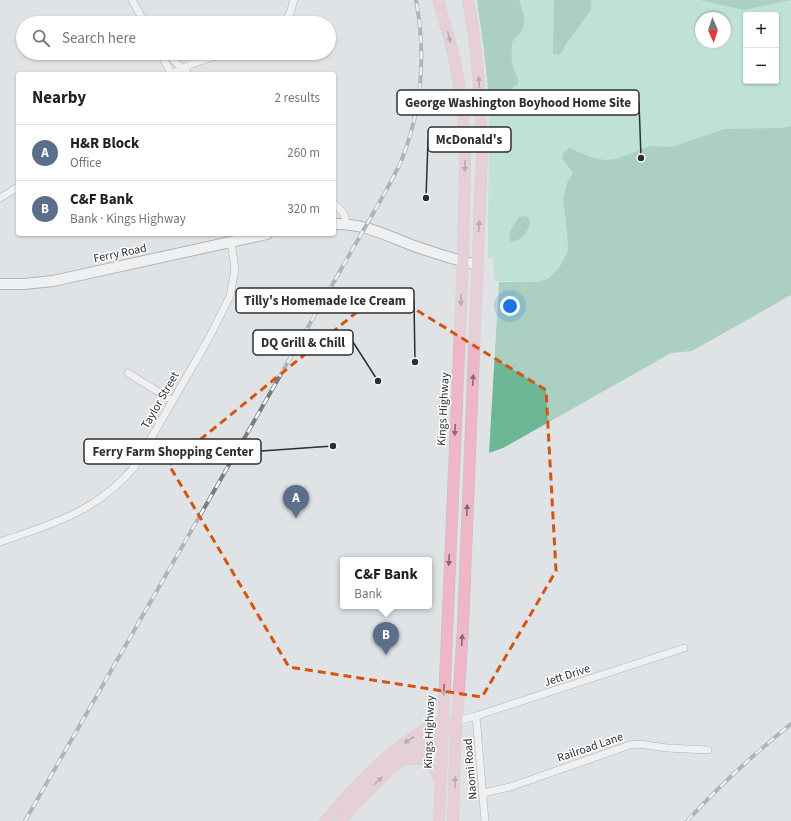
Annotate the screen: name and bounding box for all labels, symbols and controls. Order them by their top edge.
north arrow [695,12,731,48]
map controls [743,12,779,84]
button: + [743,12,779,48]
search box [16,16,336,60]
icon: search [30,27,52,49]
text: Search here [62,28,136,49]
one-way arrow [446,32,452,44]
button: − [743,48,779,84]
one-way arrow [476,76,483,88]
text: Nearby [32,86,86,110]
text: 2 results [275,89,320,107]
callout: George Washington Boyhood Home Site [397,90,639,115]
text: George Washington Boyhood Home Site [405,94,631,112]
callout: McDonald's [428,127,511,152]
text: McDonald's [436,131,502,149]
text: H&R Block [70,133,139,154]
text: A [41,144,49,162]
text: 260 m [287,144,320,162]
text: Office [70,154,101,172]
one-way arrow [462,160,468,173]
text: C&F Bank [70,189,133,210]
text: B [41,200,49,218]
text: 320 m [287,200,320,218]
text: Bank · Kings Highway [70,210,186,228]
one-way arrow [475,220,482,232]
street label: Ferry Road [92,240,148,267]
callout: Tilly's Homemade Ice Cream [236,288,414,313]
text: Tilly's Homemade Ice Cream [244,292,406,310]
one-way arrow [457,294,464,306]
your location [500,296,520,316]
callout: DQ Grill & Chill [253,330,353,355]
text: DQ Grill & Chill [261,334,345,352]
street label: Taylor Street [137,369,184,432]
street label: Kings Highway [433,372,454,446]
one-way arrow [469,374,476,386]
one-way arrow [452,424,458,437]
callout: Ferry Farm Shopping Center [84,439,261,464]
text: Ferry Farm Shopping Center [93,443,254,461]
pin: A [283,485,309,518]
one-way arrow [463,504,470,516]
one-way arrow [446,554,453,566]
popup [340,557,432,609]
text: C&F Bank [354,564,418,585]
text: Bank [354,585,382,603]
pin: B [373,622,399,655]
one-way arrow [458,634,465,646]
street label: Jett Drive [542,660,593,691]
one-way arrow [441,684,447,697]
street label: Kings Highway [420,695,439,769]
street label: Railroad Lane [555,728,625,767]
one-way arrow [403,736,415,743]
street label: Naomi Road [459,738,482,800]
one-way arrow [373,776,383,786]
one-way arrow [451,776,458,788]

